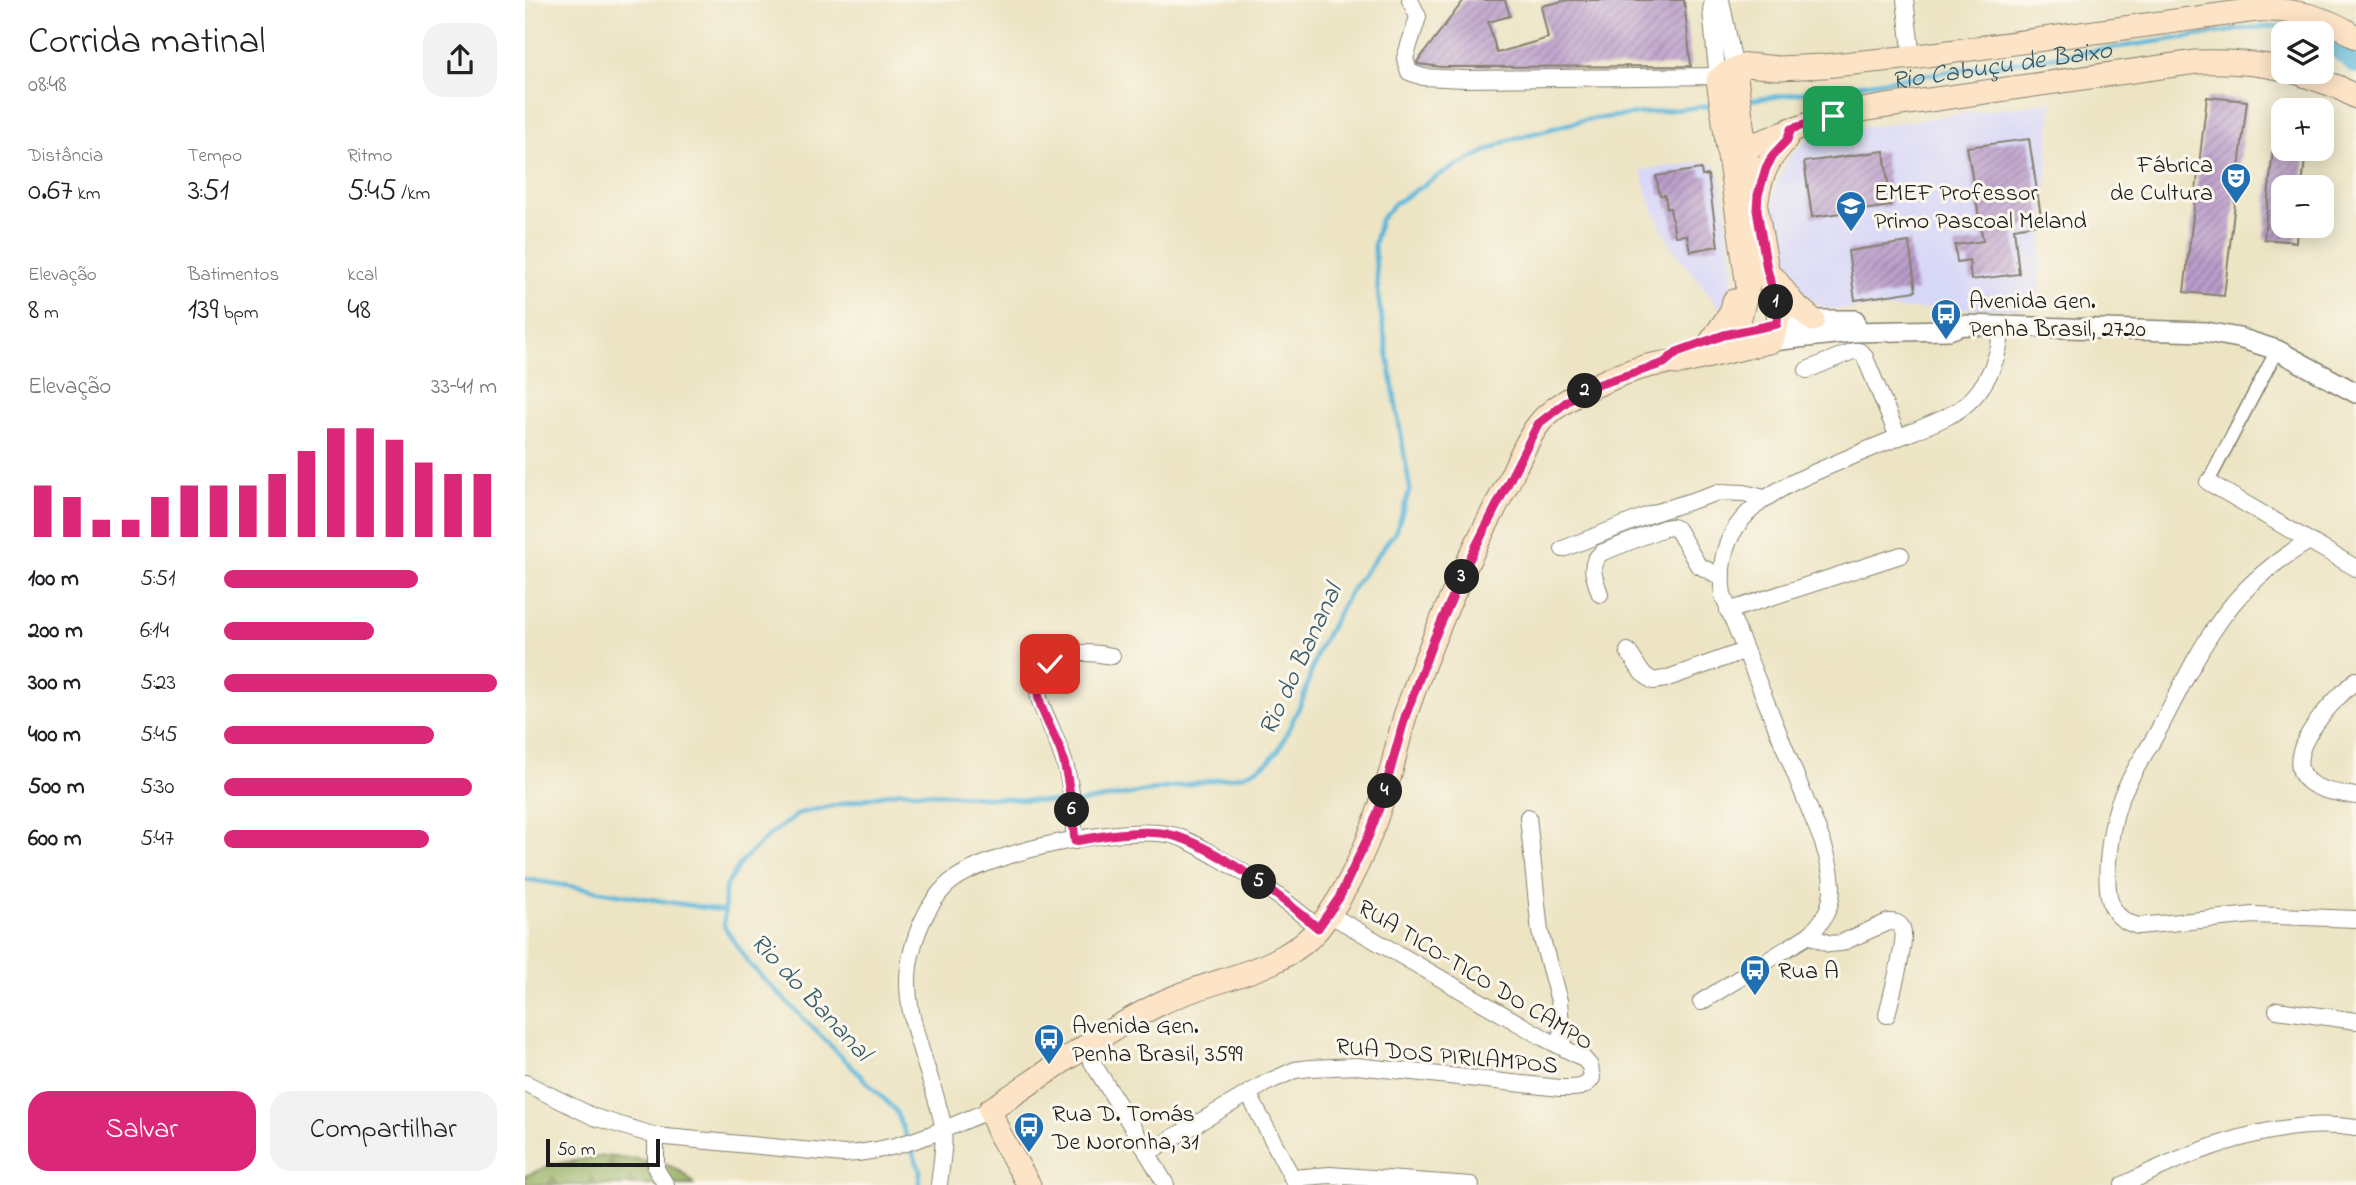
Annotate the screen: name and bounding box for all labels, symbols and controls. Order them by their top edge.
text: Corrida matinal [28,15,266,71]
map controls [2271,21,2334,238]
button: layers [2271,21,2334,84]
button: share [423,23,497,97]
water label: Rio Cabuçu de Baixo [1889,32,2116,102]
text: 08:48 [28,69,67,102]
pin [1803,86,1863,146]
icon: arrive [1814,97,1852,135]
button: + [2271,98,2334,161]
text: Distância [28,143,103,170]
text: Tempo [188,143,242,170]
text: Ritmo [347,143,392,170]
place label: Fábrica de Cultura [2110,149,2213,212]
theatre icon: Fábrica de Cultura [2219,161,2253,205]
text: 0.67 [28,170,73,214]
text: 3:51 [188,170,229,214]
text: 5:45 [347,170,397,214]
button: − [2271,175,2334,238]
place label: EMEF Professor Primo Pascoal Meland [1874,177,2087,240]
text: km [73,181,100,208]
text: /km [397,181,430,208]
school or university icon: EMEF Professor Primo Pascoal Meland [1834,189,1868,233]
text: Elevação [28,262,97,289]
text: Batimentos [188,262,279,289]
text: kcal [347,262,378,289]
pin: 1 [1759,284,1793,320]
place label: Avenida Gen. Penha Brasil, 2720 [1969,285,2146,348]
text: 1 [1772,288,1779,315]
text: 8 [28,289,39,333]
text: 139 [188,289,219,333]
text: 48 [347,289,371,333]
bus stop icon: Avenida Gen. Penha Brasil, 2720 [1929,297,1963,341]
text: m [39,300,59,327]
text: bpm [219,300,259,327]
text: Elevação [28,371,111,404]
text: 33–41 m [431,371,497,404]
pin: 2 [1567,374,1603,408]
text: 2 [1580,377,1589,404]
pin: 3 [1445,560,1479,594]
text: 100 m [28,563,79,596]
text: 5:51 [140,563,176,596]
text: 3 [1458,563,1465,590]
water label: Rio do Bananal [1250,576,1355,742]
text: 200 m [28,615,83,648]
text: 6:14 [140,615,169,648]
pin [1020,634,1080,694]
icon: check [1031,645,1069,683]
text: 300 m [28,667,81,700]
text: 5:23 [140,667,176,700]
text: 400 m [28,719,81,752]
text: 5:45 [140,719,178,752]
text: 500 m [28,771,85,804]
text: 5:30 [140,771,175,804]
pin: 4 [1367,774,1403,808]
text: 4 [1381,777,1388,804]
pin: 6 [1055,792,1089,828]
text: 6 [1067,796,1076,823]
text: 600 m [28,823,82,856]
text: 5:47 [140,823,174,856]
pin: 5 [1241,864,1277,900]
text: 5 [1253,868,1264,895]
street label: RUA TICO-TICO DO CAMPO [1350,892,1599,1061]
water label: Rio do Bananal [740,925,881,1073]
bus stop icon: Rua A [1738,953,1772,997]
place label: Rua A [1778,955,1839,990]
place label: Avenida Gen. Penha Brasil, 3599 [1072,1010,1244,1073]
bus stop icon: Avenida Gen. Penha Brasil, 3599 [1032,1022,1066,1066]
street label: RUA DOS PIRILAMPOS [1334,1030,1559,1085]
button: Salvar [28,1091,256,1171]
button: Compartilhar [270,1091,497,1171]
place label: Rua D. Tomás De Noronha, 31 [1051,1098,1199,1161]
bus stop icon: Rua D. Tomás De Noronha, 31 [1012,1110,1046,1154]
scale bar [546,1136,660,1168]
text: 50 m [557,1137,596,1164]

